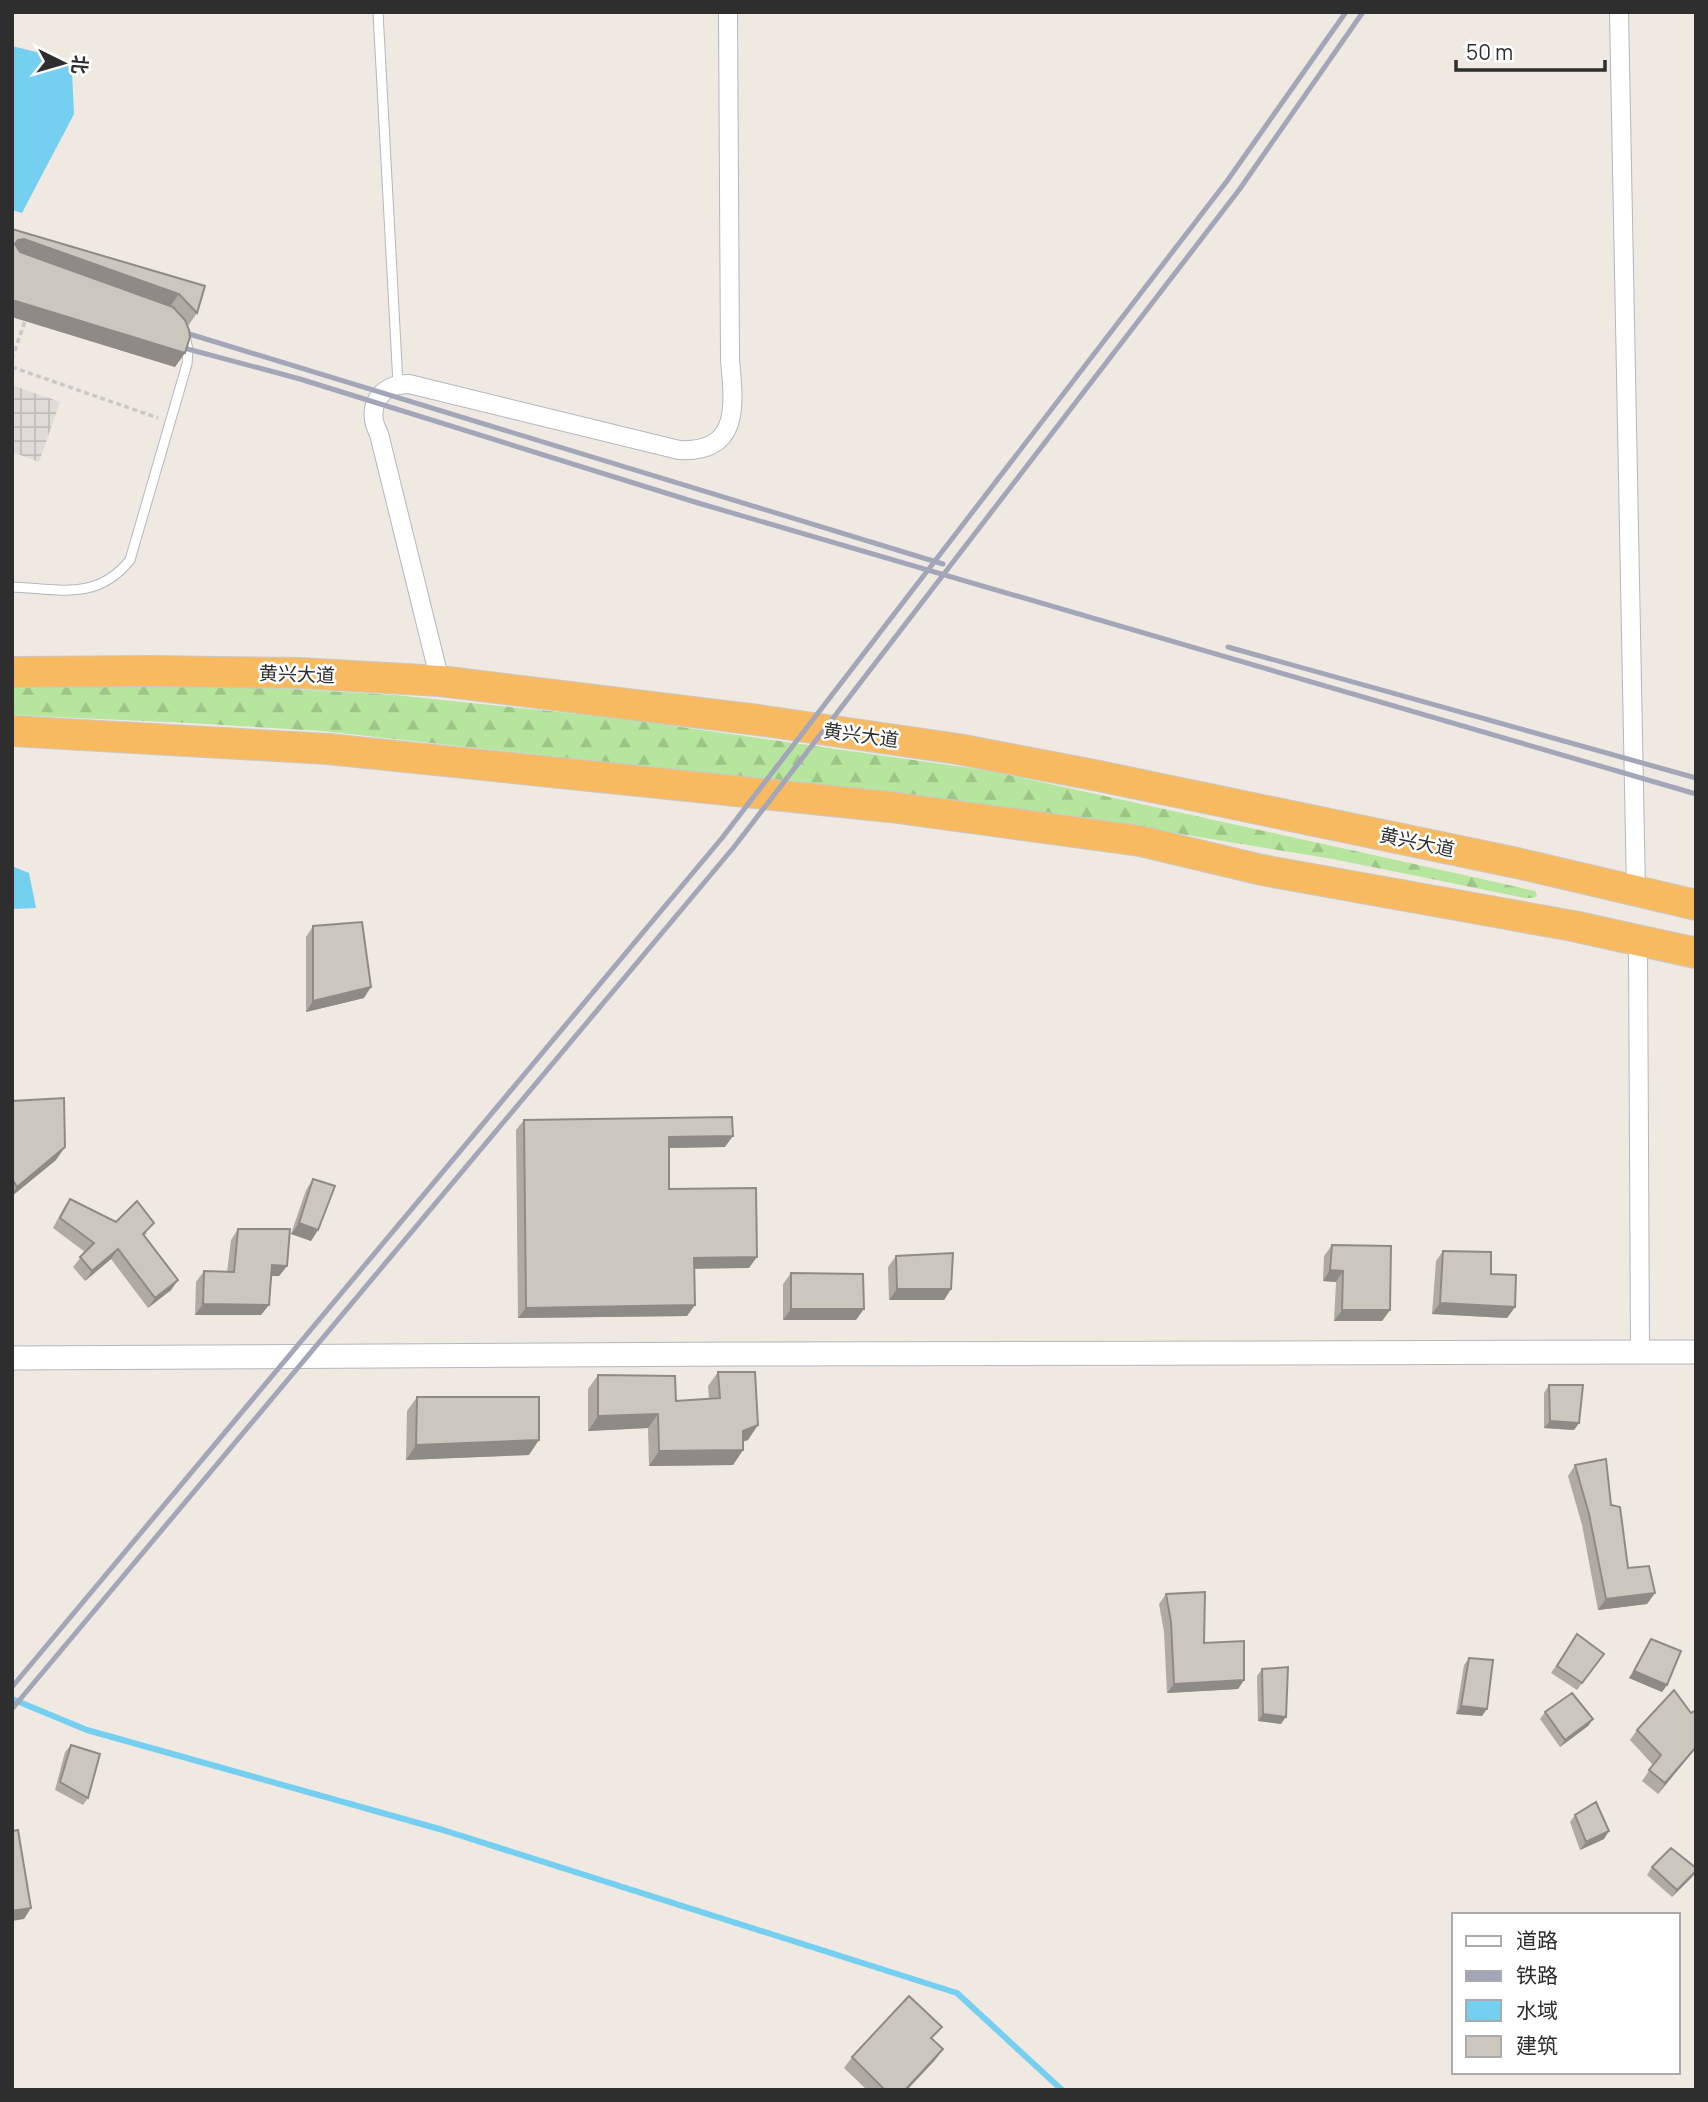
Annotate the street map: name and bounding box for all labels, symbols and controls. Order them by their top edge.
north arrow [28,28,98,98]
scale bar [1456,28,1605,72]
text: 50 m [1466,38,1513,66]
text: 北 [66,54,94,75]
street label: 黄兴大道 [259,660,335,688]
street label: 黄兴大道 [822,717,900,753]
street label: 黄兴大道 [1377,821,1457,863]
legend [1452,1913,1680,2074]
text: 道路 [1516,1926,1558,1954]
text: 铁路 [1516,1961,1558,1989]
text: 水域 [1516,1996,1558,2024]
text: 建筑 [1516,2031,1558,2059]

